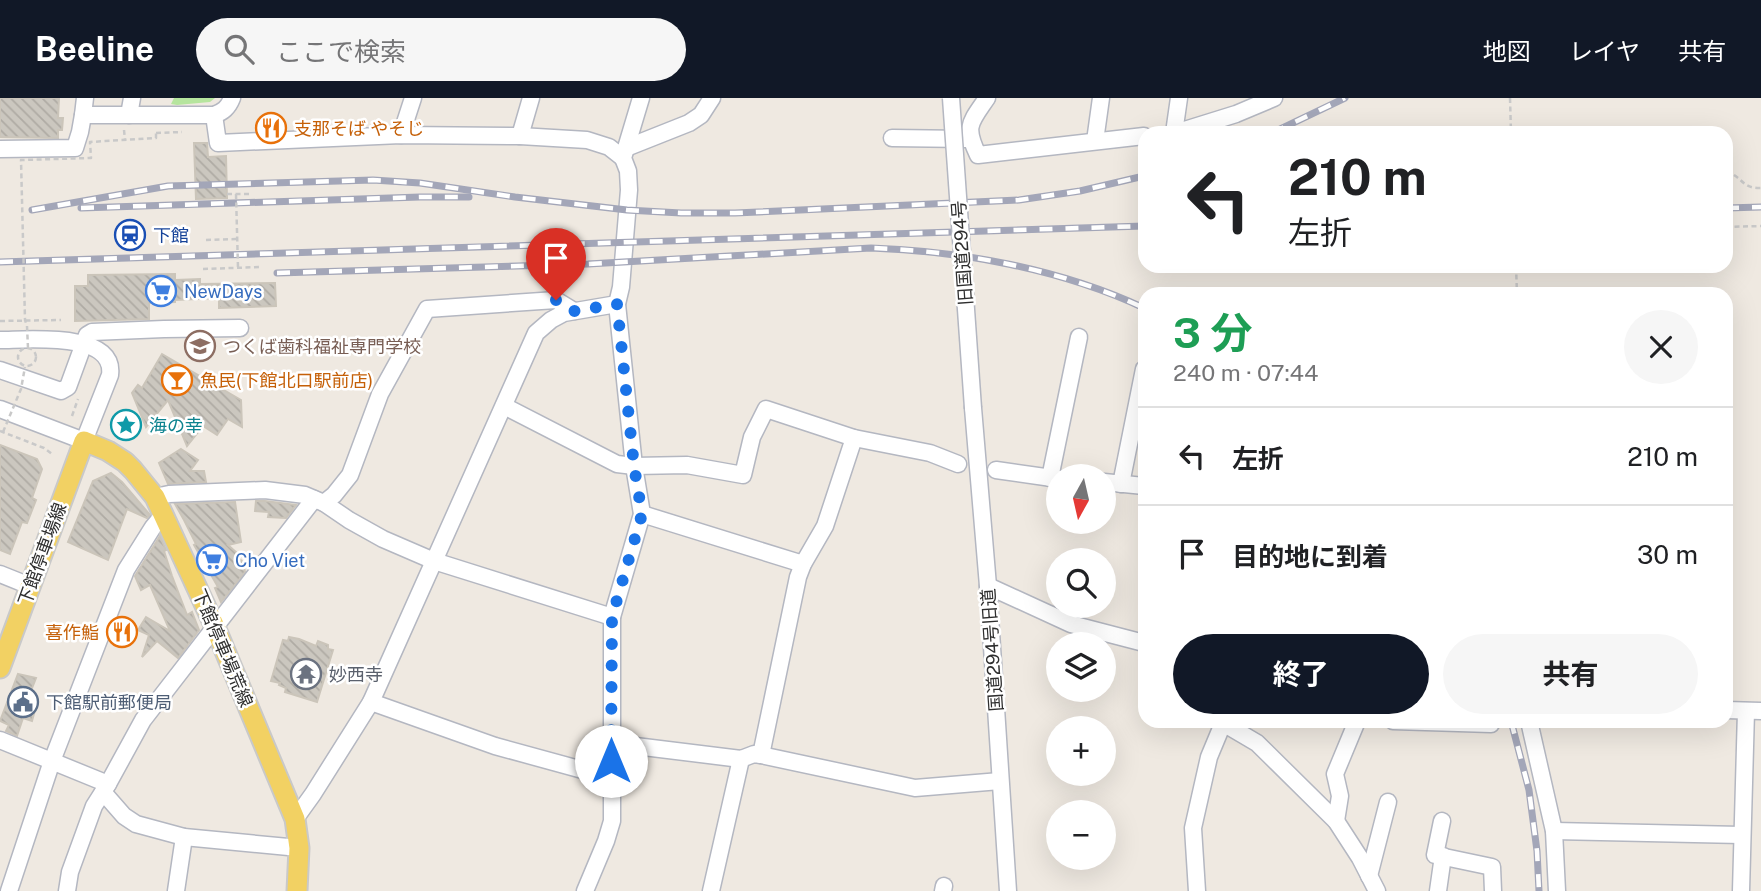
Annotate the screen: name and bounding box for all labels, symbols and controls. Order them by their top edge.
search box [196,18,686,81]
text: Beeline [35,30,154,68]
icon: search [220,30,258,68]
text: ここで検索 [276,36,406,67]
text: 地図 [1483,37,1531,65]
text: レイヤ [1569,37,1640,65]
text: 共有 [1678,37,1726,65]
restaurant icon: 支那そば やそじ [254,111,288,145]
place label: 支那そば やそじ [294,118,424,139]
text: 210 m [1288,148,1427,206]
icon: left [1173,154,1264,245]
street label: 旧国道294号 [948,200,976,306]
text: 左折 [1288,214,1352,251]
station icon: 下館 [113,218,147,252]
place label: 下館 [153,225,189,246]
pin [526,228,586,300]
icon: arrive [537,239,575,277]
supermarket icon: NewDays [144,274,178,308]
place label: NewDays [184,281,262,302]
text: 3 分 [1173,308,1252,357]
button: close [1624,310,1698,384]
school or university icon: つくば歯科福祉専門学校 [183,329,217,363]
place label: つくば歯科福祉専門学校 [223,336,421,357]
text: 240 m · 07:44 [1173,359,1318,386]
bar icon: 魚民(下館北口駅前店) [160,363,194,397]
place label: 魚民(下館北口駅前店) [200,370,373,391]
place icon: 海の幸 [109,408,143,442]
place label: 海の幸 [149,415,203,436]
icon: left [1173,437,1211,475]
text: 210 m [1627,441,1698,472]
text: 左折 [1232,443,1284,474]
north arrow [1046,464,1116,534]
map controls [1046,464,1116,870]
street label: 下館停車場線 [14,500,70,608]
icon: arrive [1173,535,1211,573]
text: 30 m [1637,539,1698,570]
text: 目的地に到着 [1232,541,1388,572]
supermarket icon: Cho Viet [195,543,229,577]
button: search [1046,548,1116,618]
place label: Cho Viet [235,550,305,571]
street label: 下館停車場荒線 [189,586,257,710]
street label: 国道294号旧道 [977,588,1007,712]
restaurant icon: 喜作鮨 [105,615,139,649]
place label: 喜作鮨 [45,622,99,643]
button: layers [1046,632,1116,702]
button: 終了 [1173,634,1429,714]
button: 共有 [1443,634,1698,714]
temple icon: 妙西寺 [289,657,323,691]
place label: 妙西寺 [329,664,383,685]
public building icon: 下館駅前郵便局 [6,685,40,719]
place label: 下館駅前郵便局 [46,692,172,713]
button: + [1046,716,1116,786]
position arrow [574,724,648,798]
button: − [1046,800,1116,870]

